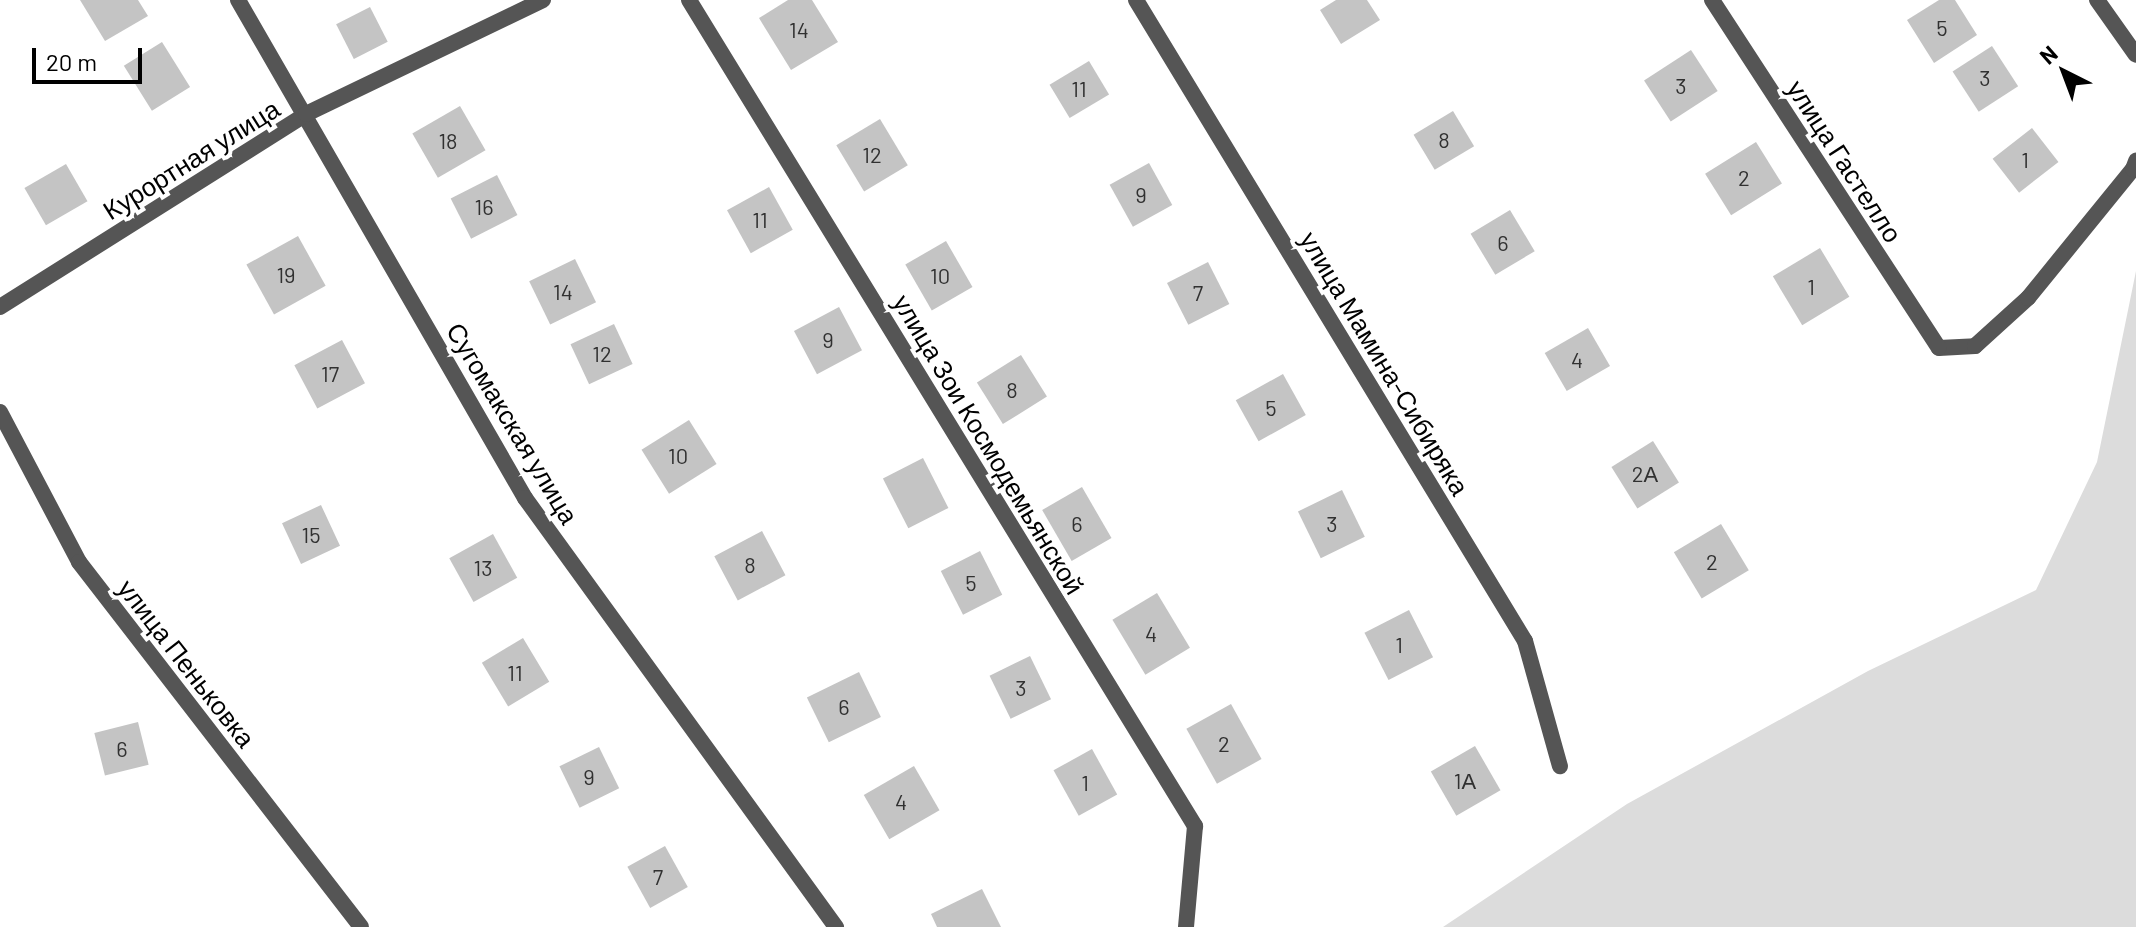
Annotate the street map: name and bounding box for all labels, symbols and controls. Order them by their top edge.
house number: 5 [1936,15,1948,41]
house number: 14 [789,17,809,43]
scale bar [36,32,146,82]
north arrow [2024,32,2104,112]
text: N [2034,40,2062,69]
text: 20 m [46,47,97,76]
house number: 3 [1979,65,1991,91]
house number: 3 [1675,73,1687,99]
street label: улица Гастелло [1781,74,1909,248]
house number: 11 [1071,76,1087,102]
street label: Курортная улица [97,92,285,226]
house number: 8 [1438,127,1450,153]
house number: 18 [438,128,458,154]
house number: 12 [862,142,882,168]
house number: 1 [2021,147,2029,173]
house number: 2 [1738,165,1750,191]
house number: 9 [1135,182,1147,208]
house number: 16 [474,194,494,220]
house number: 11 [752,207,768,233]
street label: улица Мамина-Сибиряка [1294,226,1476,500]
house number: 6 [1497,230,1509,256]
house number: 19 [276,262,296,288]
house number: 10 [930,263,950,289]
house number: 1 [1807,274,1815,300]
house number: 14 [553,279,573,305]
house number: 7 [1193,280,1203,306]
street label: улица Зои Космодемьянской [887,289,1091,599]
street label: Сугомакская улица [441,317,585,529]
house number: 9 [822,327,834,353]
house number: 12 [592,341,612,367]
house number: 4 [1571,347,1583,373]
house number: 17 [321,361,339,387]
house number: 8 [1006,377,1018,403]
house number: 5 [1265,395,1277,421]
house number: 10 [668,443,688,469]
house number: 2А [1632,461,1658,487]
house number: 6 [1071,511,1083,537]
house number: 3 [1326,511,1338,537]
house number: 15 [301,522,321,548]
house number: 2 [1706,549,1718,575]
house number: 8 [744,552,756,578]
house number: 13 [473,555,493,581]
house number: 5 [965,570,977,596]
street label: улица Пеньковка [112,573,262,753]
house number: 4 [1145,621,1157,647]
house number: 1 [1395,632,1403,658]
house number: 11 [507,660,523,686]
house number: 3 [1015,675,1027,701]
house number: 6 [838,694,850,720]
house number: 2 [1218,731,1230,757]
house number: 6 [116,736,128,762]
house number: 9 [583,764,595,790]
house number: 1А [1454,768,1476,794]
house number: 1 [1081,770,1089,796]
house number: 4 [895,789,907,815]
house number: 7 [653,864,663,890]

